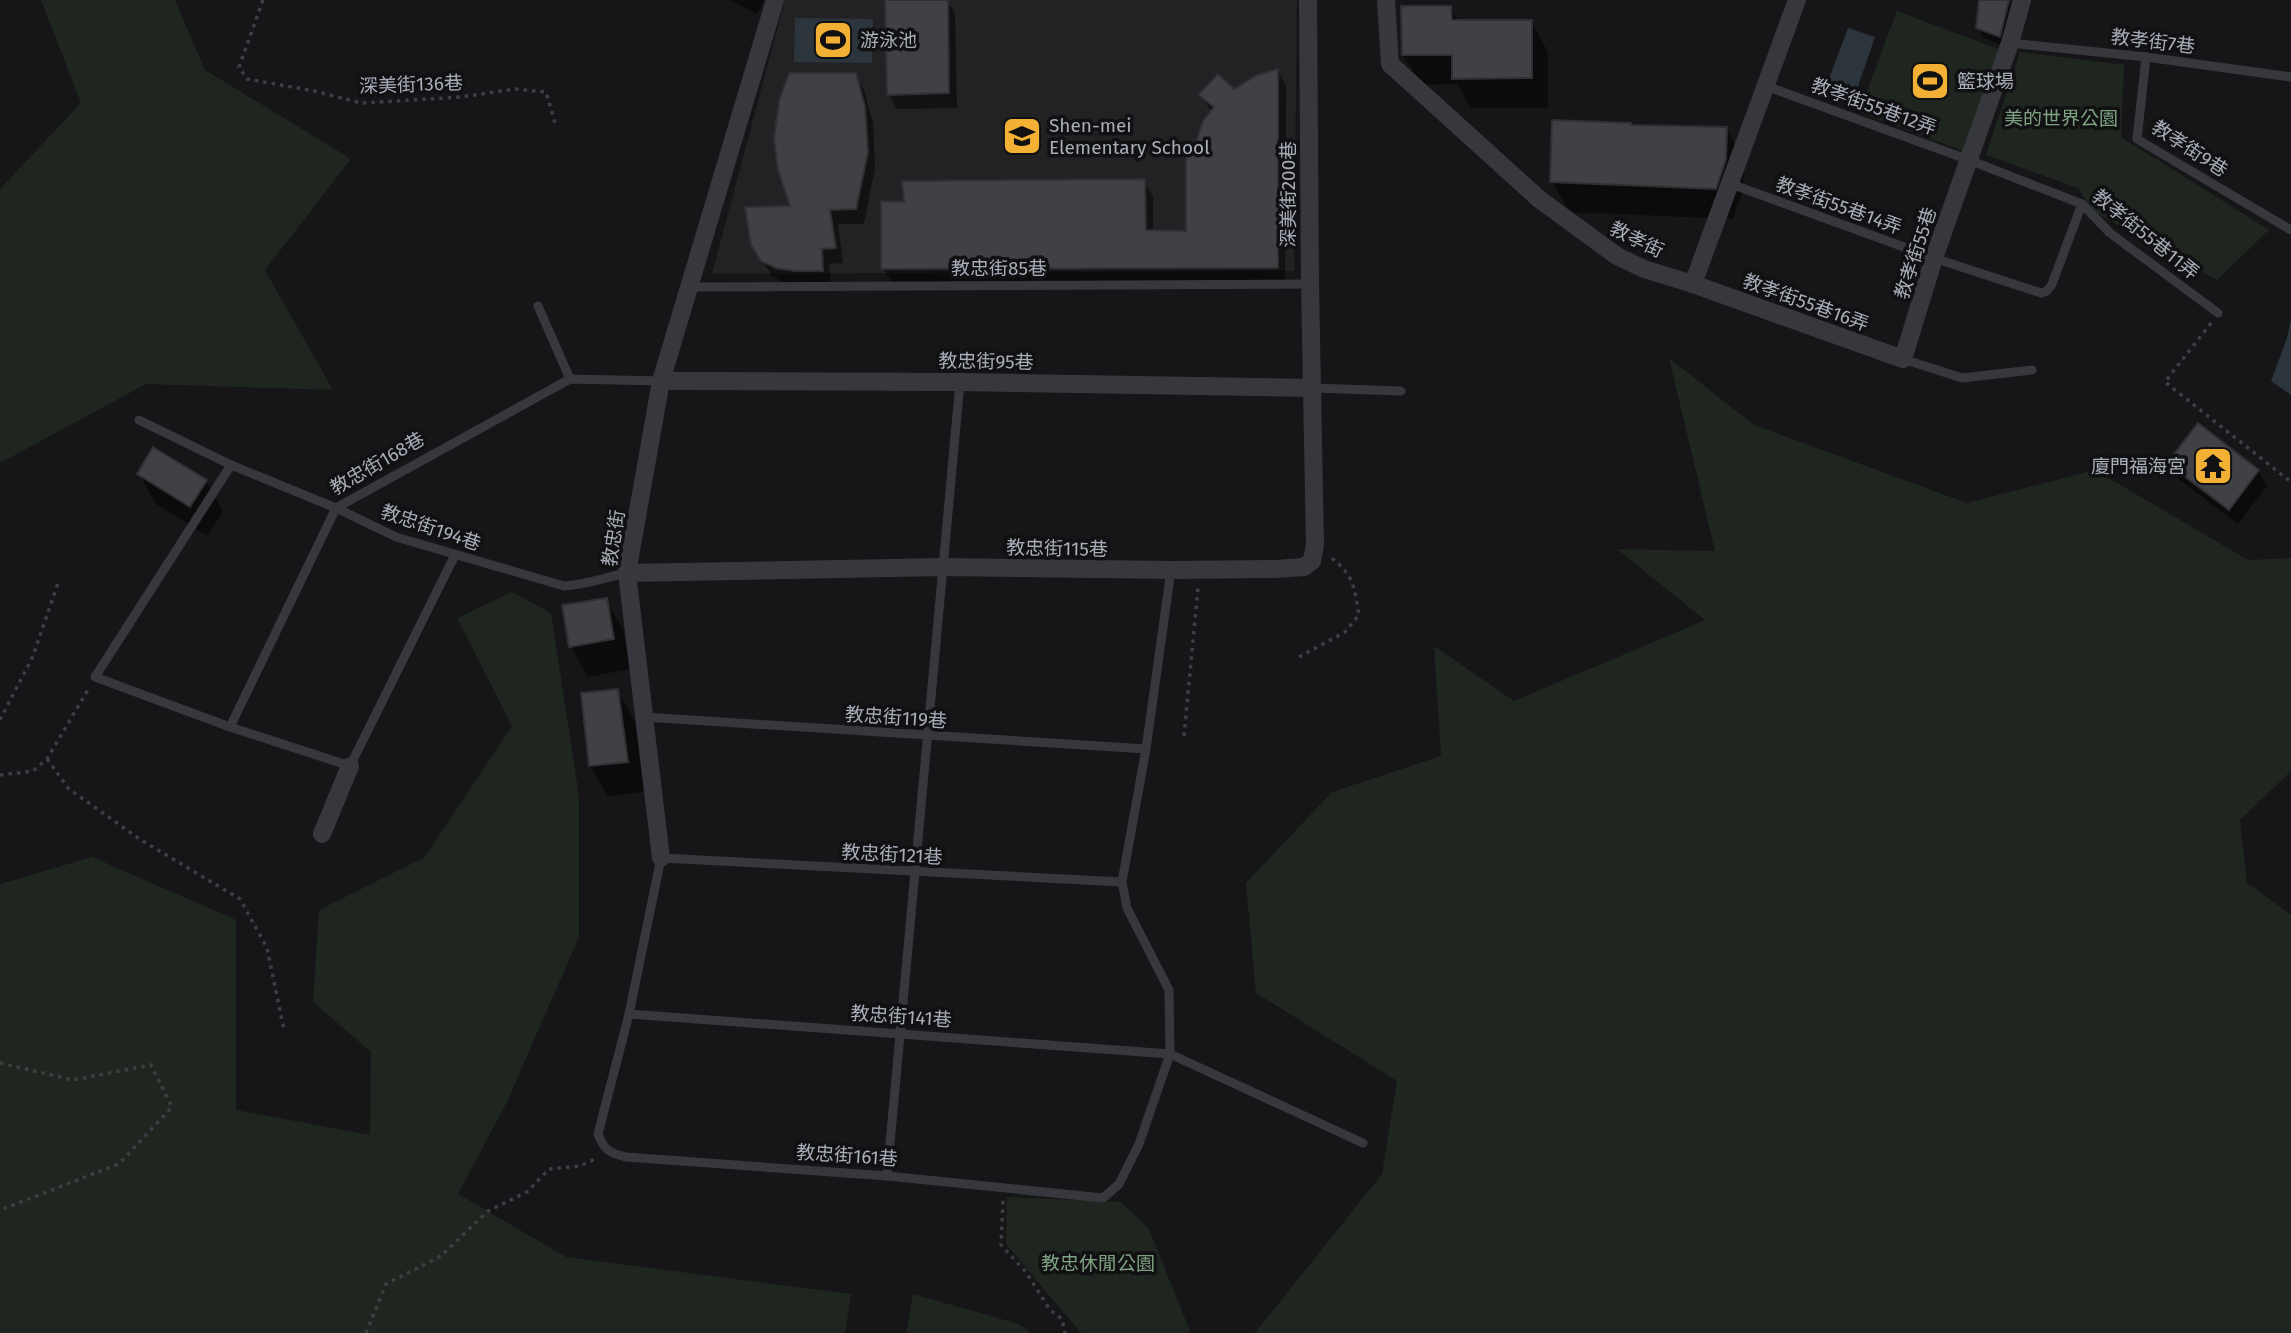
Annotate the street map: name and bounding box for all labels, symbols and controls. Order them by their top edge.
sports icon: 游泳池 [812,19,854,61]
street label: 教孝街7巷 [2110,25,2196,58]
place label: 游泳池 [860,29,917,52]
sports icon: 籃球場 [1909,60,1951,102]
place label: 籃球場 [1957,70,2014,93]
street label: 深美街136巷 [359,71,463,98]
street label: 教孝街55巷12弄 [1808,73,1940,140]
park label: 美的世界公園 [2004,107,2118,130]
place label: Shen-mei Elementary School [1049,114,1210,159]
school or university icon: Shen-mei Elementary School [1001,115,1043,157]
street label: 教孝街9巷 [2147,115,2232,181]
street label: 深美街200巷 [1277,141,1300,247]
street label: 教孝街55巷14弄 [1773,172,1905,239]
street label: 教孝街55巷11弄 [2088,185,2203,284]
street label: 教孝街55巷 [1890,204,1941,302]
street label: 教孝街 [1606,217,1667,262]
street label: 教忠街85巷 [951,257,1047,280]
street label: 教孝街55巷16弄 [1740,269,1872,336]
street label: 教忠街95巷 [938,349,1034,374]
street label: 教忠街168巷 [326,427,428,500]
temple icon: 廈門福海宮 [2192,445,2234,487]
place label: 廈門福海宮 [2091,455,2186,478]
street label: 教忠街194巷 [378,500,484,555]
street label: 教忠街 [598,508,629,568]
street label: 教忠街115巷 [1006,536,1108,561]
street label: 教忠街119巷 [844,702,948,733]
street label: 教忠街121巷 [841,840,943,869]
street label: 教忠街141巷 [850,1001,952,1032]
street label: 教忠街161巷 [795,1140,898,1171]
park label: 教忠休閒公園 [1041,1252,1155,1275]

